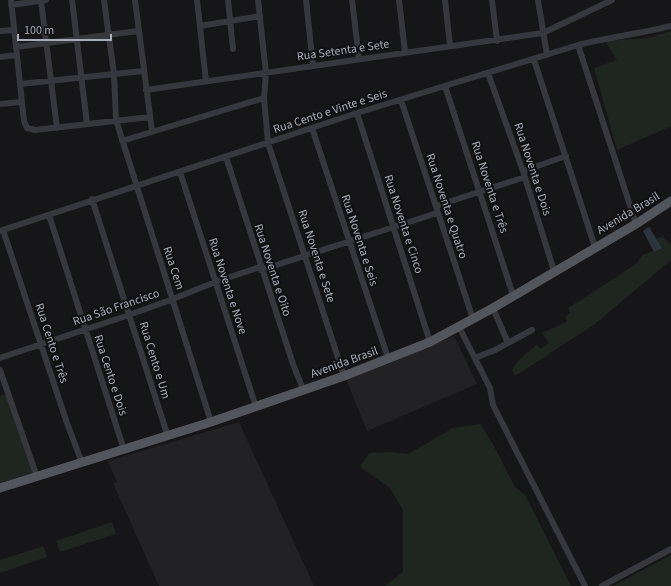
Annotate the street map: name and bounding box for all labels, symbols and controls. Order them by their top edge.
scale bar [18,16,111,42]
text: 100 m [24,22,54,39]
street label: Rua Setenta e Sete [296,36,390,65]
street label: Rua Cento e Vinte e Seis [271,85,389,138]
street label: Rua Noventa e Dois [510,121,556,218]
street label: Rua Noventa e Três [467,139,512,235]
street label: Rua Noventa e Quatro [421,151,472,261]
street label: Rua Noventa e Cinco [380,173,427,276]
street label: Avenida Brasil [594,188,663,239]
street label: Rua Noventa e Seis [337,192,382,288]
street label: Rua Noventa e Sete [293,207,340,305]
street label: Rua Noventa e Oito [250,222,295,318]
street label: Rua Noventa e Nove [204,236,251,337]
street label: Rua Cem [159,244,189,292]
street label: Rua São Francisco [71,285,162,330]
street label: Rua Cento e Três [31,301,72,385]
street label: Rua Cento e Um [135,319,174,401]
street label: Rua Cento e Dois [89,332,132,418]
street label: Avenida Brasil [308,342,380,383]

